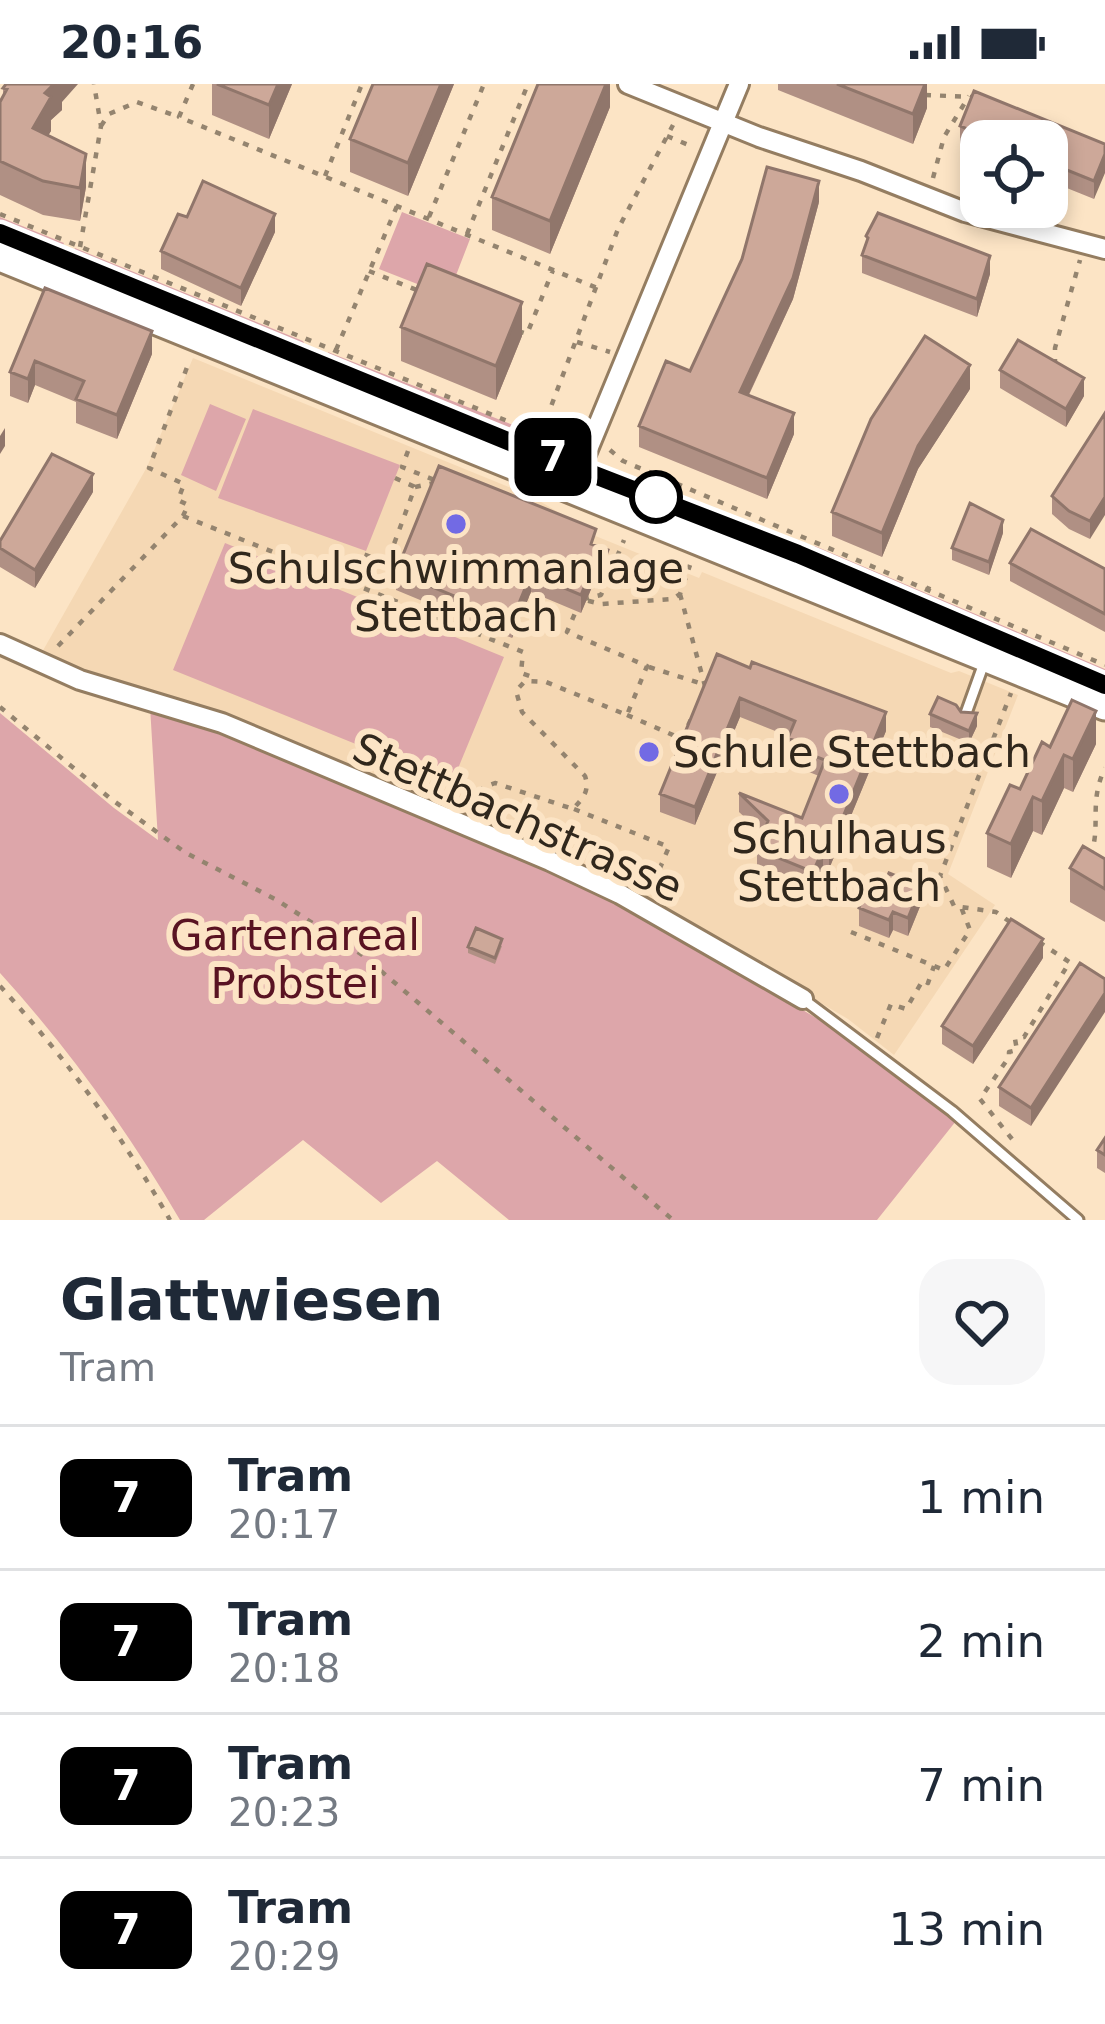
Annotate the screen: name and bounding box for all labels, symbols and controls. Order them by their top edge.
text: 20:16 [60,16,203,69]
map controls [960,120,1068,228]
button: locate [960,120,1068,228]
line badge: 7 [514,418,592,496]
text: 7 [538,432,568,481]
unlabelled marker [631,472,681,522]
marker: Schulschwimmanlage Stettbach [443,511,469,537]
place label: Schulschwimmanlage Stettbach [228,544,684,641]
street label: Stettbachstrasse [346,723,690,912]
place label: Schule Stettbach [673,728,1031,777]
marker: Schule Stettbach [636,739,662,765]
marker: Schulhaus Stettbach [826,781,852,807]
place label: Schulhaus Stettbach [731,814,947,911]
park label: Gartenareal Probstei [170,911,420,1008]
button: heart [919,1259,1045,1385]
text: Glattwiesen [60,1267,443,1333]
text: Tram [60,1345,156,1390]
text: Tram [228,1449,353,1502]
text: 1 min [917,1471,1045,1524]
text: 7 [111,1473,141,1522]
text: 20:17 [228,1502,340,1547]
text: Tram [228,1593,353,1646]
text: 2 min [917,1615,1045,1668]
text: 7 [111,1617,141,1666]
text: 20:18 [228,1646,340,1691]
text: Tram [228,1737,353,1790]
text: 7 min [917,1759,1045,1812]
text: 7 [111,1761,141,1810]
text: 20:23 [228,1790,340,1835]
text: Tram [228,1881,353,1934]
text: 13 min [889,1903,1045,1956]
text: 7 [111,1905,141,1954]
text: 20:29 [228,1934,340,1979]

